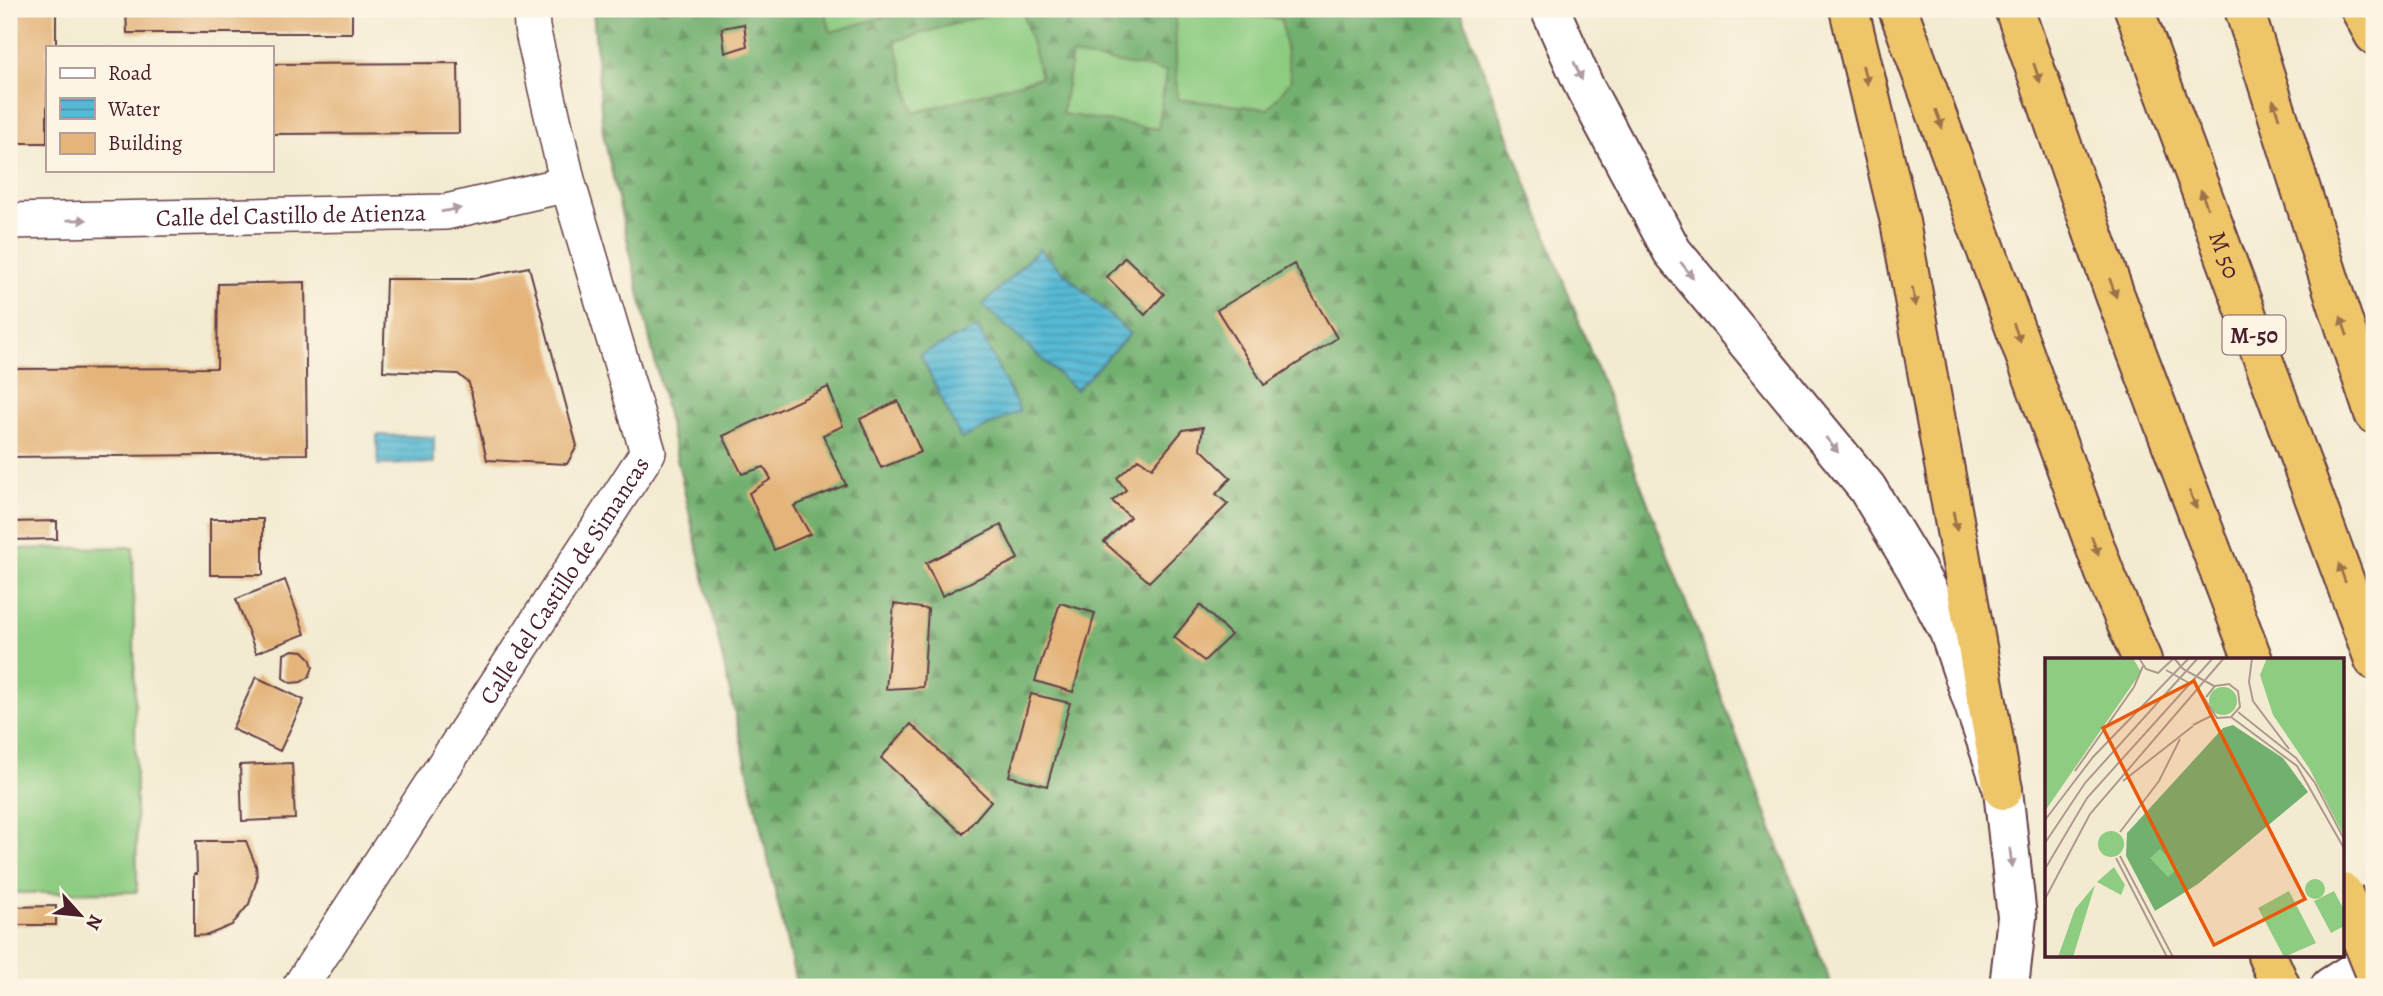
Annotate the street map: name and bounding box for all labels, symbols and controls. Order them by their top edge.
legend [46,46,273,172]
text: Road [108,59,152,87]
one-way arrow [1572,61,1584,81]
one-way arrow [2032,63,2043,84]
one-way arrow [1860,64,1871,86]
text: Water [107,95,160,123]
one-way arrow [2270,98,2280,119]
one-way arrow [1933,108,1944,129]
text: Building [108,129,183,157]
one-way arrow [2198,188,2209,209]
street label: Calle del Castillo de Atienza [156,196,427,234]
one-way arrow [440,204,462,215]
one-way arrow [66,214,88,225]
street label: M 50 [2201,227,2248,283]
one-way arrow [1680,260,1695,278]
one-way arrow [2107,277,2118,298]
one-way arrow [1909,286,1920,308]
one-way arrow [2339,315,2349,336]
road number: M-50 [2222,316,2286,354]
one-way arrow [2012,322,2023,343]
one-way arrow [1824,437,1839,454]
street label: Calle del Castillo de Simancas [472,450,657,711]
one-way arrow [2188,490,2199,511]
one-way arrow [1950,510,1961,532]
one-way arrow [2090,536,2101,557]
one-way arrow [2336,563,2347,584]
inset map [2045,658,2344,958]
one-way arrow [2006,847,2017,869]
north arrow [46,880,116,950]
text: N [79,910,109,934]

